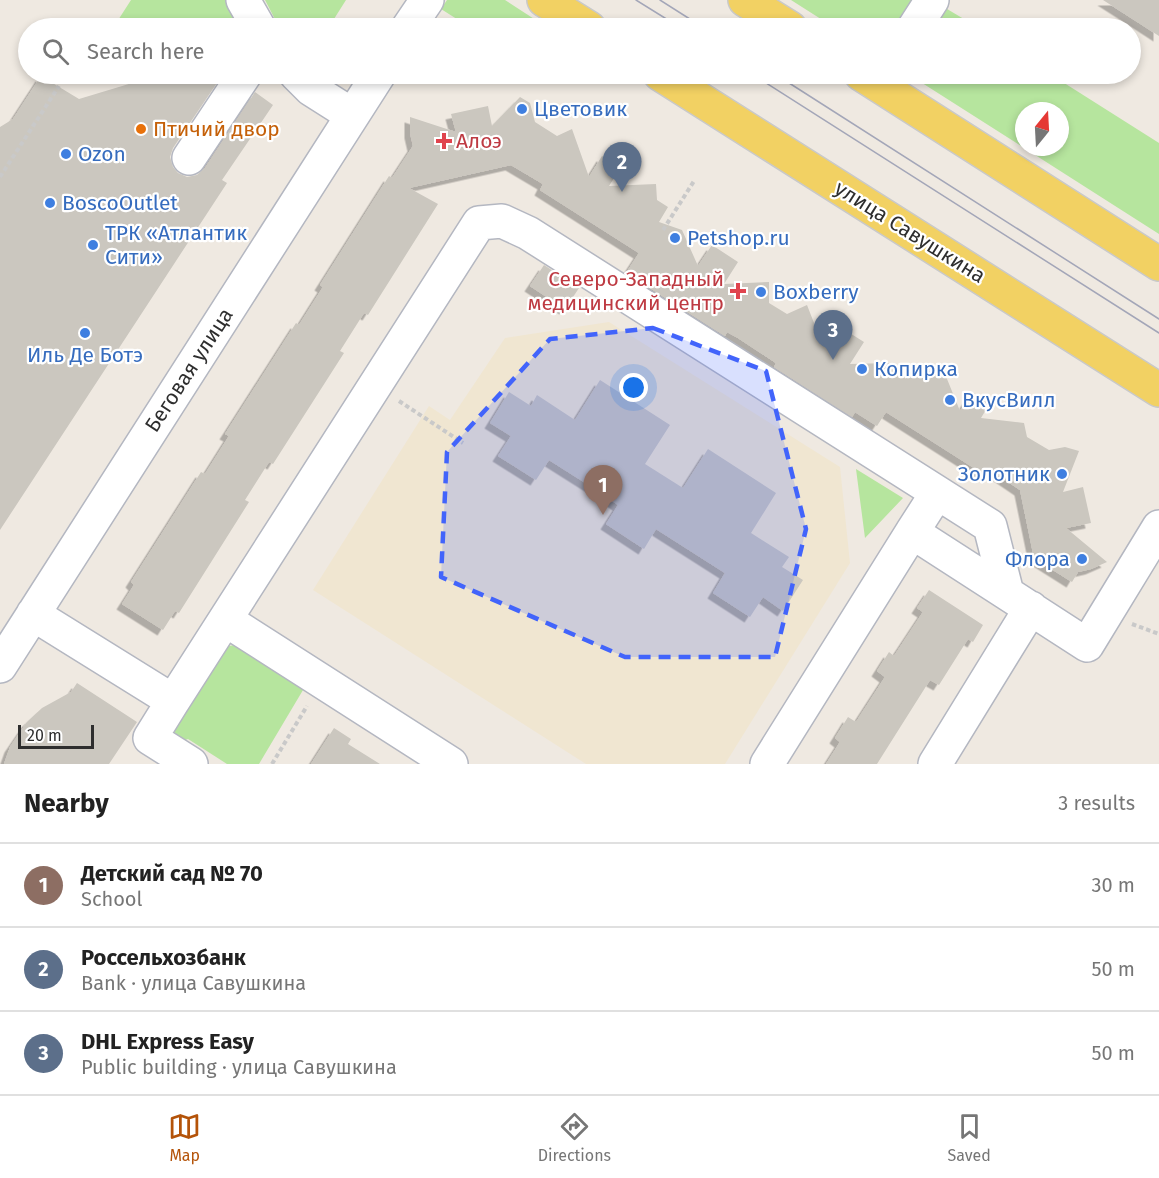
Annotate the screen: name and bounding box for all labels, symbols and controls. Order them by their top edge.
search box [18,18,1141,84]
icon: search [39,35,72,68]
text: Search here [87,38,205,65]
place label: Цветовик [534,96,627,122]
marker: Цветовик [515,102,529,116]
north arrow [1015,102,1069,156]
place label: Птичий двор [153,116,280,142]
marker: Птичий двор [134,122,148,136]
place label: Алоэ [456,128,502,154]
marker: Алоэ [437,134,451,148]
place label: Ozon [78,141,126,167]
pin: 2 [602,142,642,192]
marker: Ozon [59,147,73,161]
street label: улица Савушкина [830,175,990,289]
place label: BoscoOutlet [62,190,178,216]
marker: BoscoOutlet [43,196,57,210]
place label: ТРК «Атлантик Сити» [105,220,247,270]
place label: Petshop.ru [687,225,790,251]
marker: Petshop.ru [668,231,682,245]
marker: ТРК «Атлантик Сити» [86,238,100,252]
place label: Северо-Западный медицинский центр [527,266,724,316]
place label: Boxberry [773,279,859,305]
marker: Северо-Западный медицинский центр [729,282,747,300]
marker: Boxberry [754,285,768,299]
street label: Беговая улица [139,303,239,437]
pin: 3 [814,310,852,360]
marker: Иль Де Ботэ [78,326,92,340]
place label: Иль Де Ботэ [27,342,143,368]
place label: Копирка [874,356,958,382]
marker: Копирка [855,362,869,376]
your location [619,373,648,402]
place label: ВкусВилл [962,387,1056,413]
marker: ВкусВилл [943,393,957,407]
place label: Золотник [958,461,1050,487]
pin: 1 [584,466,622,515]
marker: Золотник [1055,467,1069,481]
place label: Флора [1005,546,1070,572]
marker: Флора [1075,552,1089,566]
scale bar [18,722,94,750]
text: 20 m [27,726,62,745]
text: Nearby [24,788,109,819]
text: 3 results [1058,791,1135,815]
text: Детский сад № 70 [81,860,263,887]
text: 1 [39,873,48,897]
text: 30 m [1091,873,1135,897]
text: School [81,887,142,911]
text: Россельхозбанк [81,944,246,971]
text: 2 [38,957,49,981]
text: 50 m [1091,957,1135,981]
text: Bank · улица Савушкина [81,971,306,995]
text: DHL Express Easy [81,1028,254,1055]
text: 3 [38,1041,49,1065]
text: 50 m [1091,1041,1135,1065]
text: Public building · улица Савушкина [81,1055,397,1079]
tab: Map [168,1110,201,1165]
tab: Directions [538,1110,611,1165]
tab: Saved [947,1110,991,1165]

